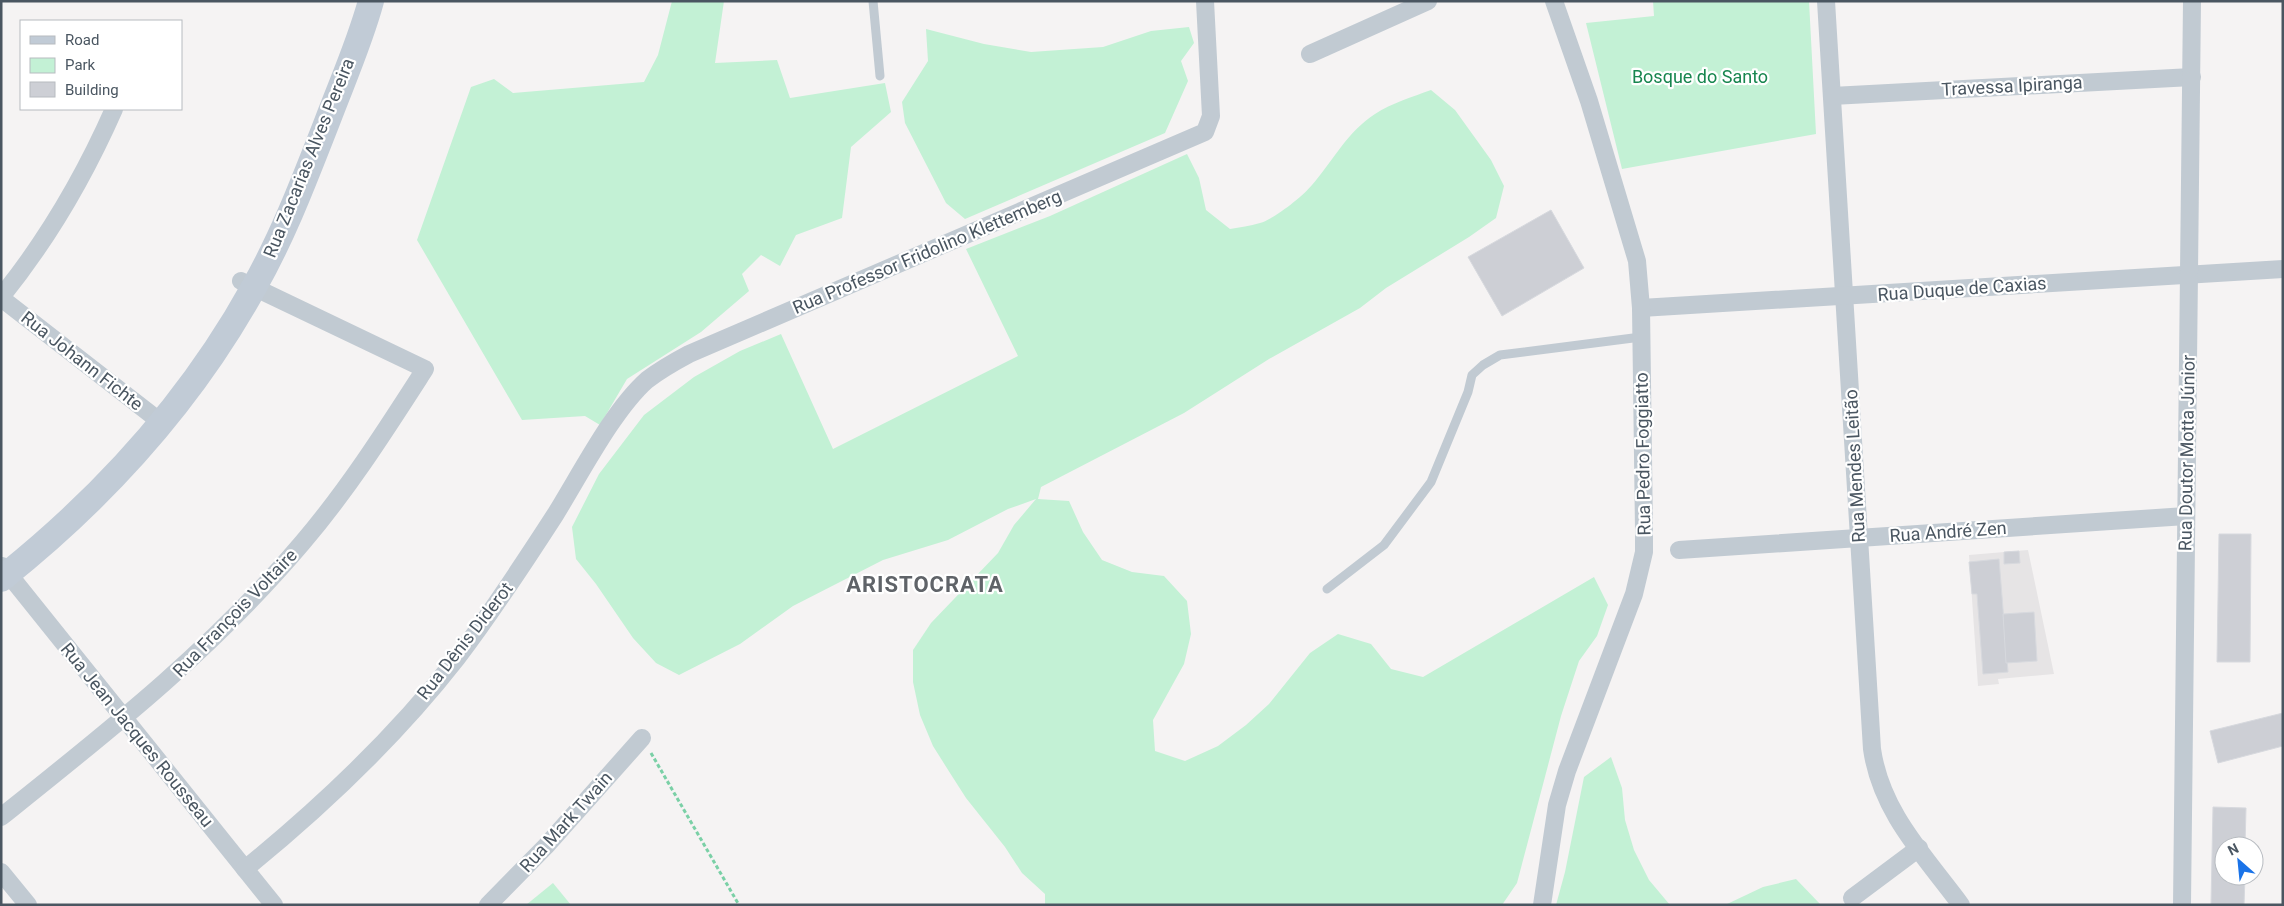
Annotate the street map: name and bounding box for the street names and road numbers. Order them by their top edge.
street label: Rua Zacarias Alves Pereira [259,55,358,261]
street label: Travessa Ipiranga [1941,71,2083,100]
street label: Rua Professor Fridolino Klettemberg [789,185,1064,318]
street label: Rua Duque de Caxias [1877,272,2047,305]
street label: Rua Johann Fichte [17,307,147,415]
street label: Rua Doutor Motta Júnior [2174,355,2199,551]
street label: Rua Pedro Foggiatto [1631,372,1654,536]
street label: Rua Mendes Leitão [1840,389,1869,543]
street label: Rua André Zen [1889,517,2007,546]
street label: Rua François Voltaire [168,544,301,681]
street label: Rua Dênis Diderot [412,578,517,703]
street label: Rua Jean Jacques Rousseau [57,638,218,831]
street label: Rua Mark Twain [515,767,616,876]

